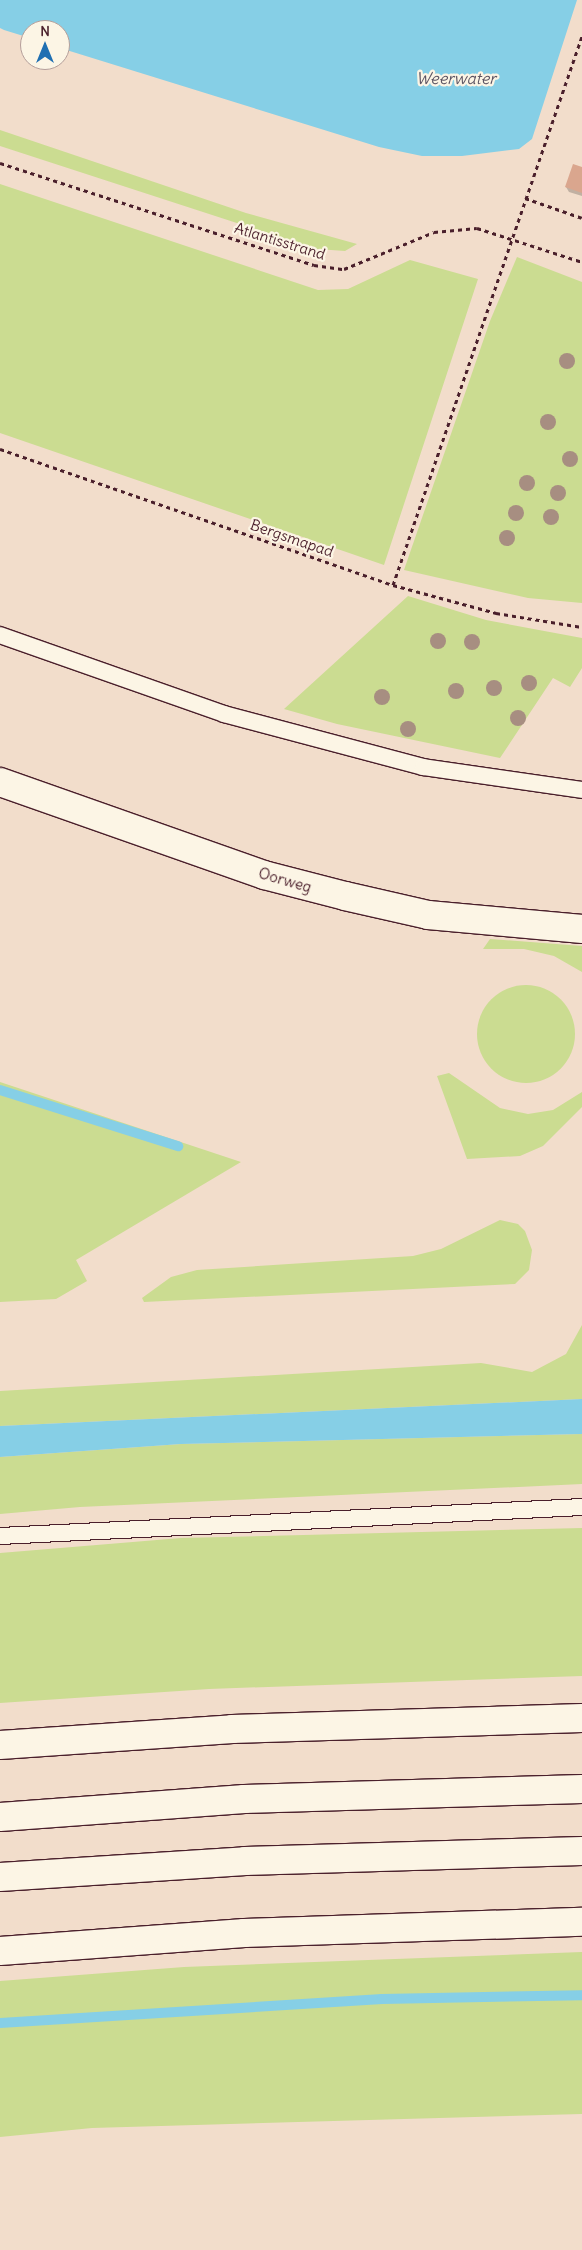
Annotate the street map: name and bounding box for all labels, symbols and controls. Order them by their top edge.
north arrow [20,20,70,70]
text: N [40,22,50,40]
water label: Weerwater [416,68,496,88]
street label: Atlantisstrand [232,219,328,263]
street label: Bergsmapad [248,515,336,561]
street label: Oorweg [256,864,314,896]

